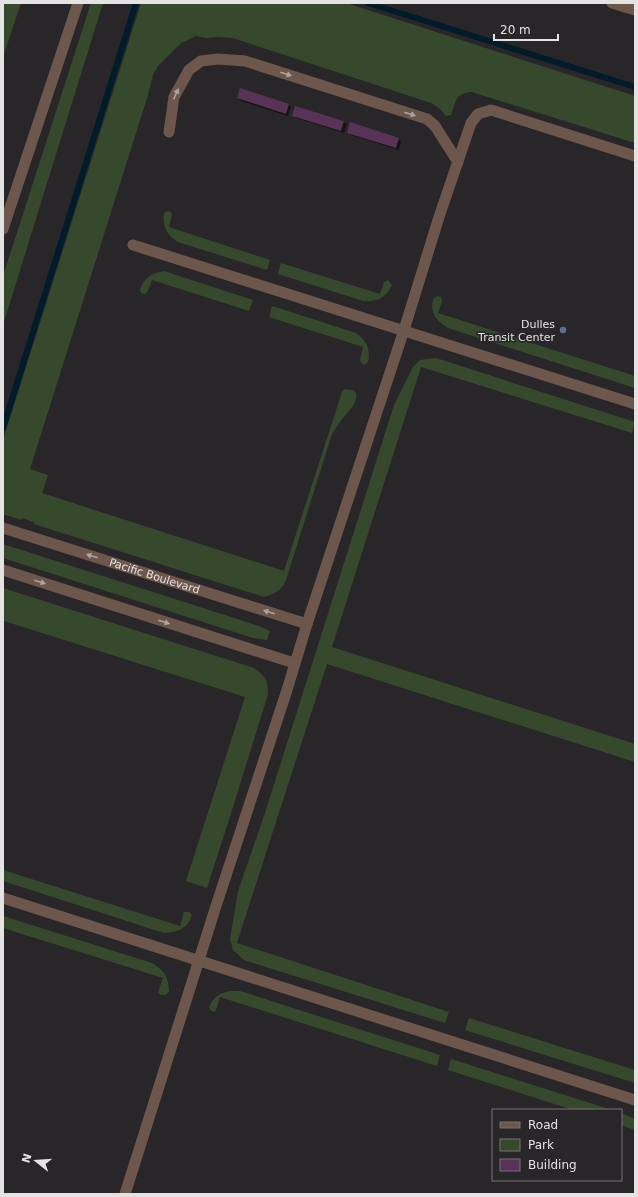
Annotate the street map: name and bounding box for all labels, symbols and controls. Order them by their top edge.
scale bar [494,16,558,42]
text: 20 m [500,23,531,37]
one-way arrow [280,71,292,77]
one-way arrow [173,89,179,100]
one-way arrow [404,111,416,117]
place label: Dulles Transit Center [477,318,555,344]
marker: Dulles Transit Center [558,325,568,335]
one-way arrow [86,553,98,559]
street label: Pacific Boulevard [108,556,201,597]
one-way arrow [34,579,46,585]
one-way arrow [263,609,275,615]
one-way arrow [158,619,170,625]
legend [492,1109,622,1181]
text: Road [528,1118,558,1132]
text: Park [528,1138,554,1152]
north arrow [16,1141,56,1181]
text: N [19,1152,34,1165]
text: Building [528,1158,577,1172]

